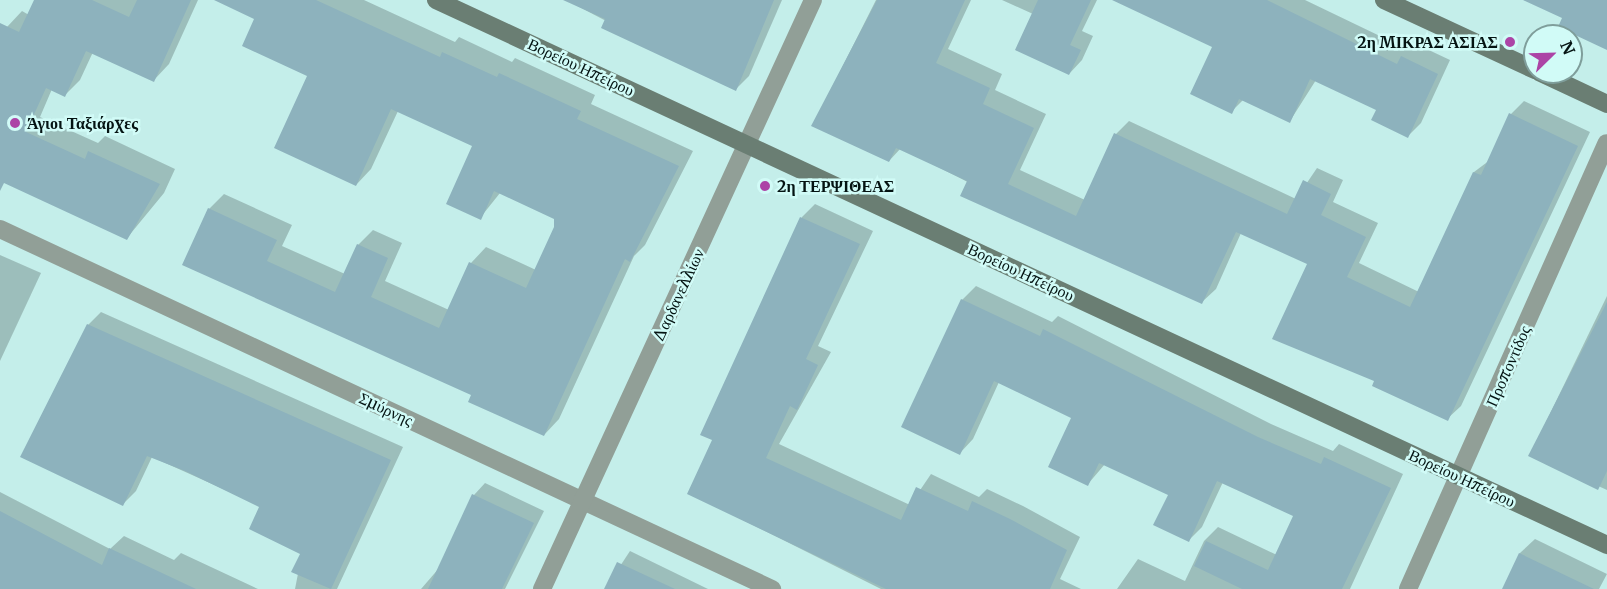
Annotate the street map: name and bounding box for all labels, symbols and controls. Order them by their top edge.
north arrow [1523,24,1583,84]
place label: 2η ΜΙΚΡΑΣ ΑΣΙΑΣ [1357,32,1498,52]
street label: Βορείου Ηπείρου [525,34,637,100]
marker: 2η ΜΙΚΡΑΣ ΑΣΙΑΣ [1503,35,1517,49]
text: N [1556,38,1579,57]
place label: Άγιοι Ταξιάρχες [27,113,138,133]
marker: Άγιοι Ταξιάρχες [8,116,22,130]
place label: 2η ΤΕΡΨΙΘΕΑΣ [777,176,894,196]
marker: 2η ΤΕΡΨΙΘΕΑΣ [758,179,772,193]
street label: Βορείου Ηπείρου [965,239,1077,305]
street label: Δαρδανελλίων [648,245,708,345]
street label: Προποντίδος [1482,323,1534,409]
street label: Σμύρνης [356,388,416,430]
street label: Βορείου Ηπείρου [1406,445,1518,511]

